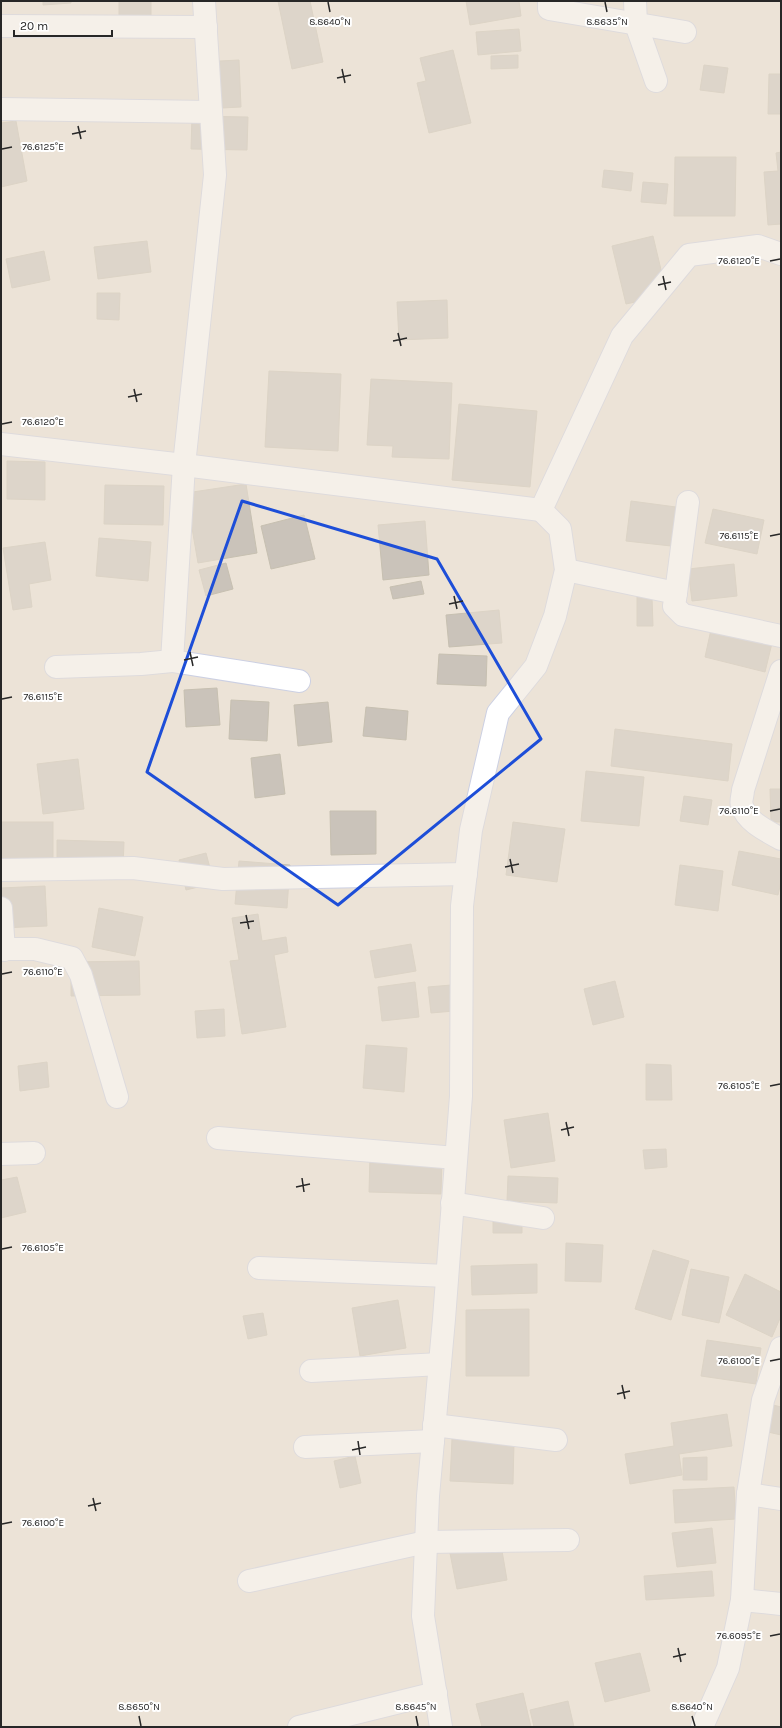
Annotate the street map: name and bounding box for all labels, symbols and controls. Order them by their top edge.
scale bar [14,12,112,38]
text: 8.8640°N [309,16,351,28]
text: 8.8635°N [586,16,628,28]
text: 20 m [20,19,48,33]
text: 76.6125°E [22,141,64,153]
text: 76.6120°E [718,255,760,267]
text: 76.6120°E [22,416,64,428]
text: 76.6115°E [719,530,759,542]
text: 76.6115°E [23,691,63,703]
text: 76.6110°E [719,805,759,817]
text: 76.6110°E [23,966,63,978]
text: 76.6105°E [718,1080,760,1092]
text: 76.6105°E [22,1242,64,1254]
text: 76.6100°E [718,1355,760,1367]
text: 76.6100°E [22,1517,64,1529]
text: 76.6095°E [717,1630,761,1642]
text: 8.8650°N [118,1701,160,1713]
text: 8.8645°N [395,1701,437,1713]
text: 8.8640°N [671,1701,713,1713]

